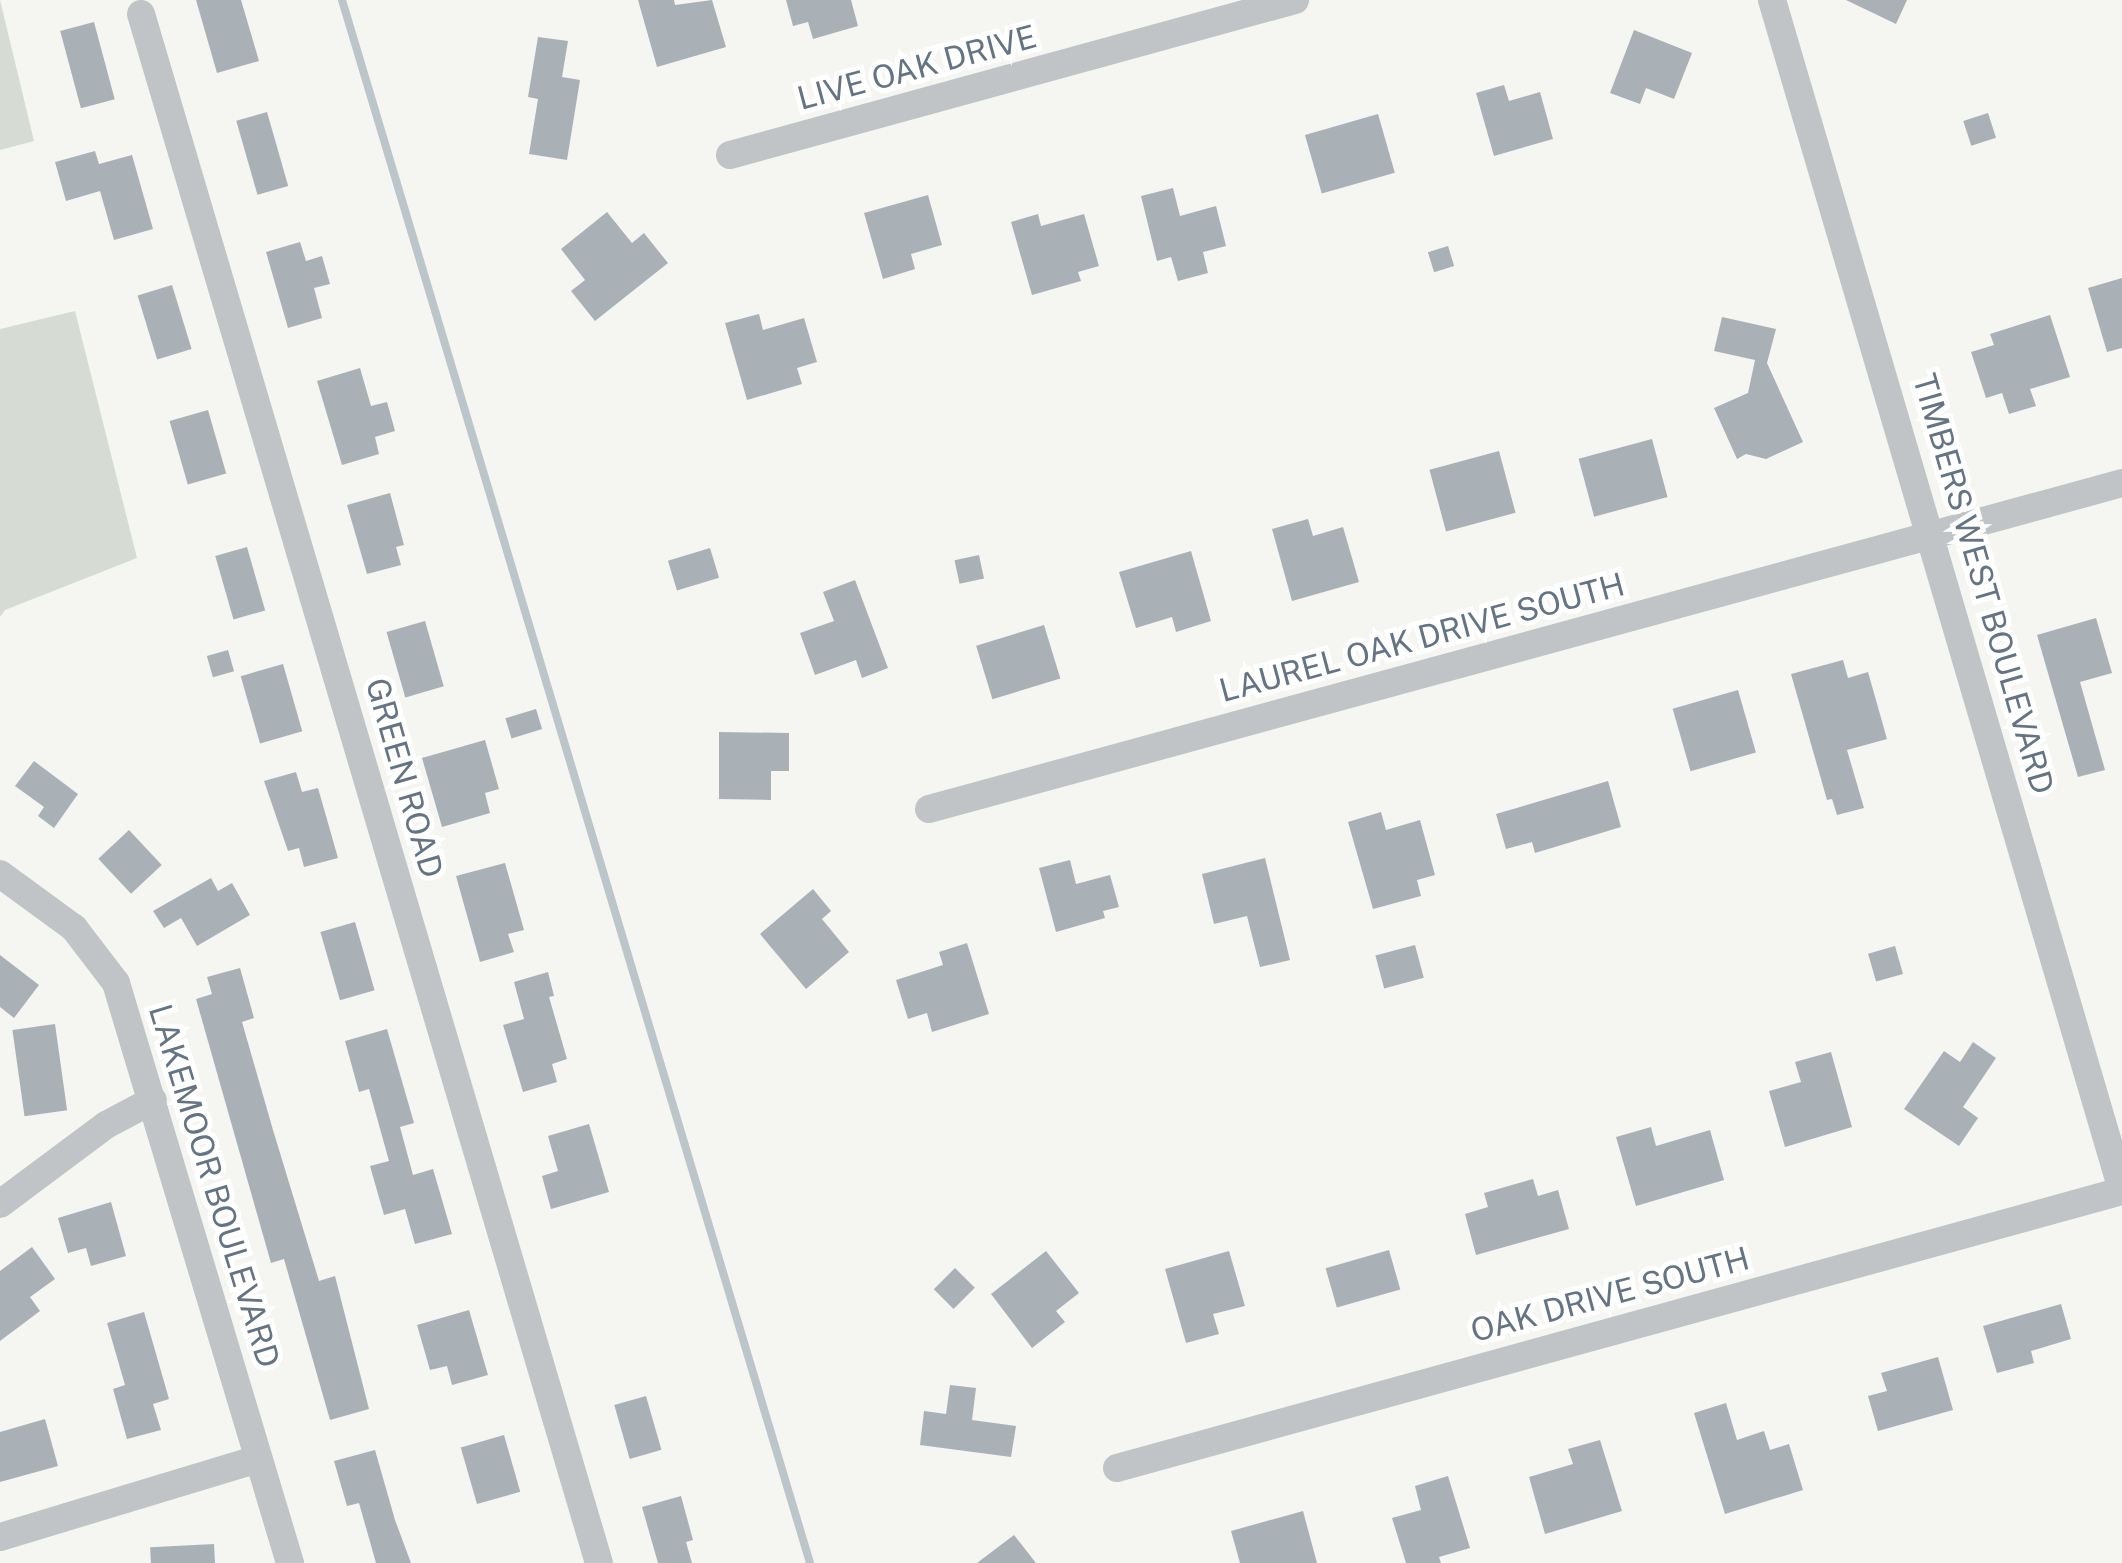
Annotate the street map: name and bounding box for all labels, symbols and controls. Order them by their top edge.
street label: LIVE OAK DRIVE [793,18,1041,118]
street label: TIMBERS WEST BOULEVARD [1904,369,2062,799]
street label: LAUREL OAK DRIVE SOUTH [1215,565,1629,711]
street label: GREEN ROAD [357,674,451,882]
street label: LAKEMOOR BOULEVARD [140,1000,288,1372]
street label: OAK DRIVE SOUTH [1467,1239,1753,1351]

